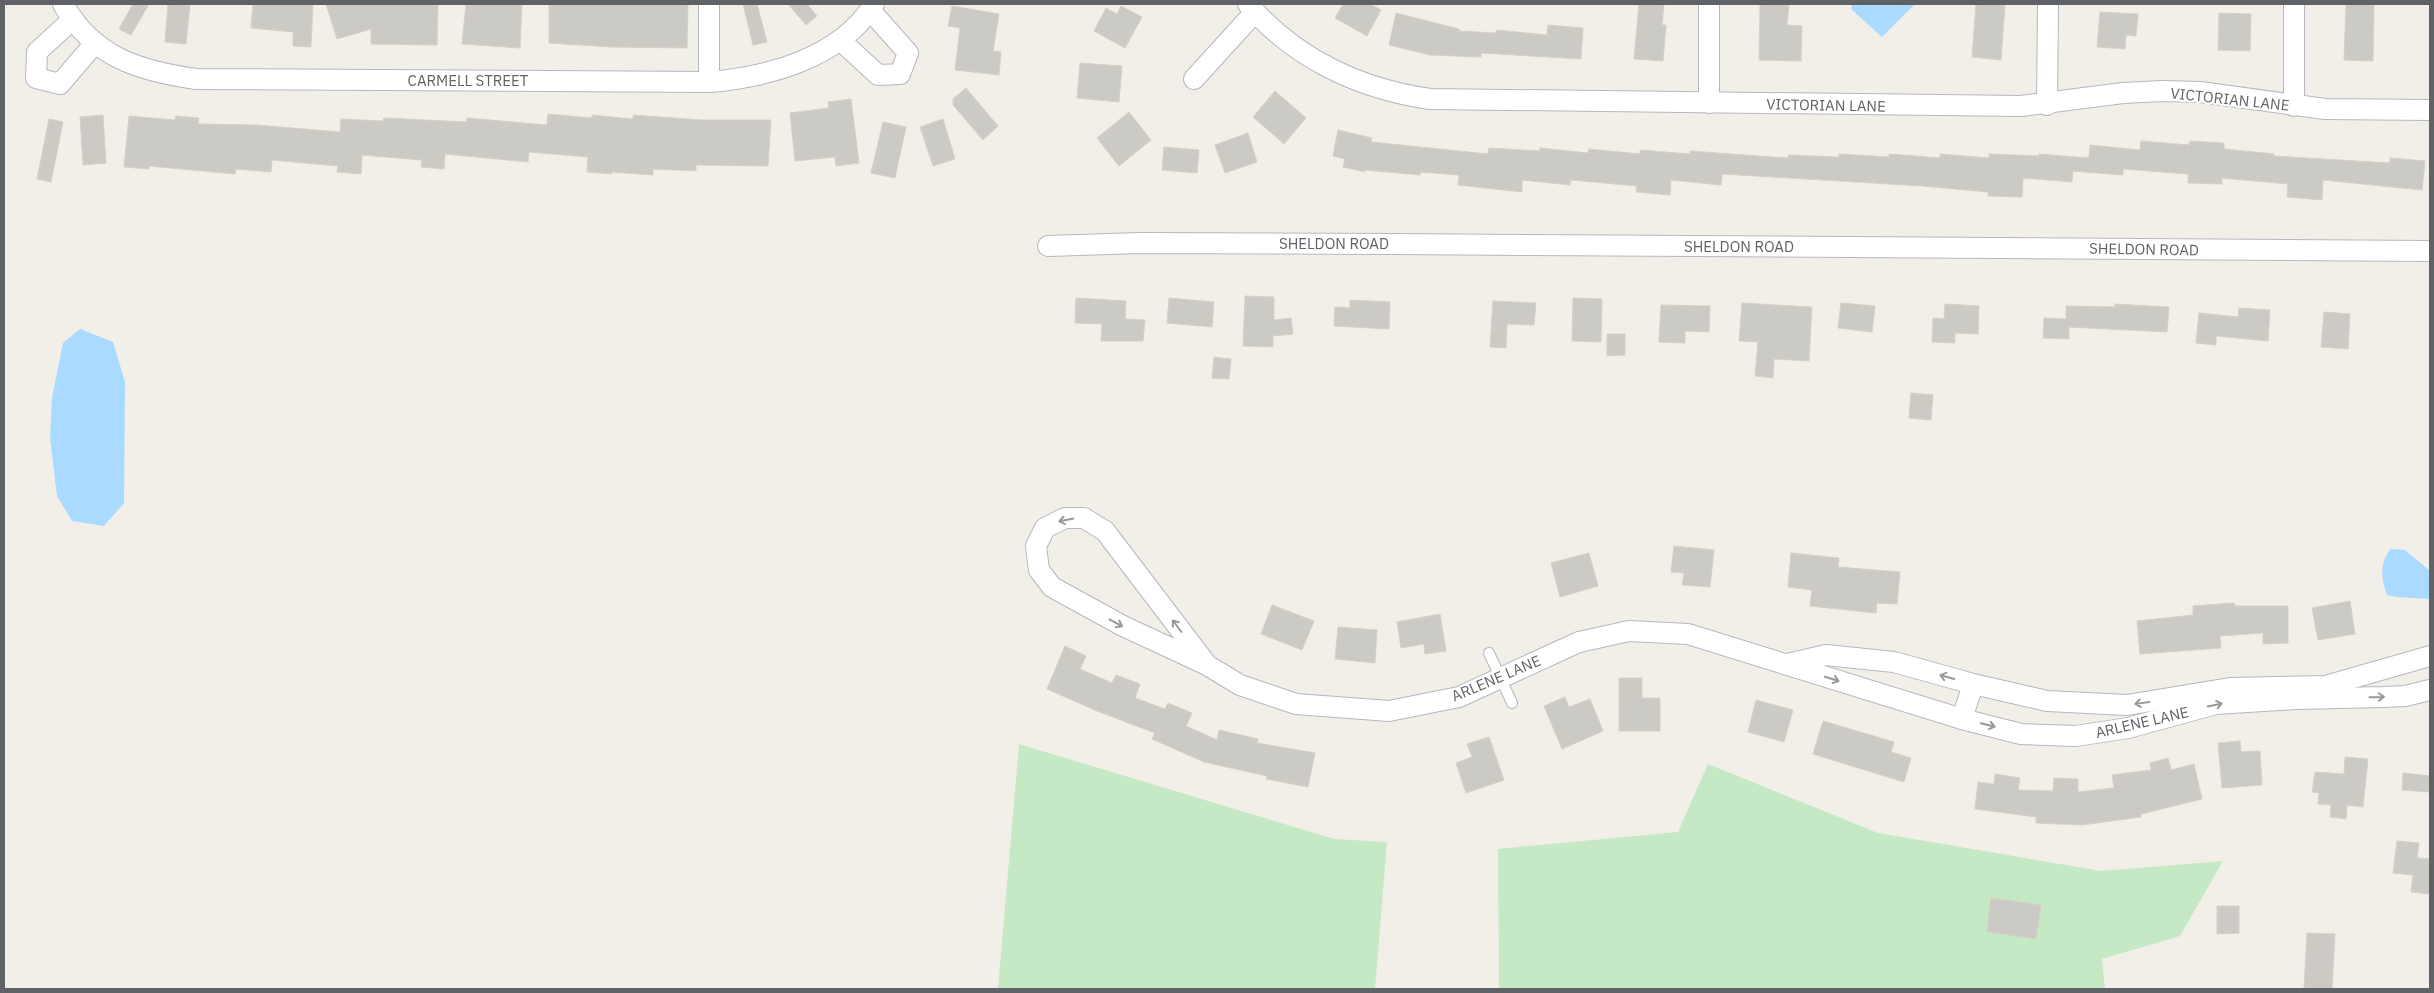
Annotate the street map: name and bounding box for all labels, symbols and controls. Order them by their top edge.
street label: CARMELL STREET [408,71,529,90]
street label: VICTORIAN LANE [2170,83,2290,115]
street label: VICTORIAN LANE [1766,94,1886,116]
street label: SHELDON ROAD [1279,234,1389,253]
street label: SHELDON ROAD [1684,237,1794,256]
street label: SHELDON ROAD [2089,239,2199,259]
one-way arrow [1059,515,1075,525]
one-way arrow [1109,618,1123,628]
one-way arrow [1172,620,1183,633]
street label: ARLENE LANE [1448,651,1544,705]
one-way arrow [1940,671,1956,681]
one-way arrow [1824,674,1840,684]
one-way arrow [2369,692,2385,702]
one-way arrow [2134,698,2150,708]
one-way arrow [2207,699,2223,709]
street label: ARLENE LANE [2094,702,2190,742]
one-way arrow [1979,721,1995,731]

